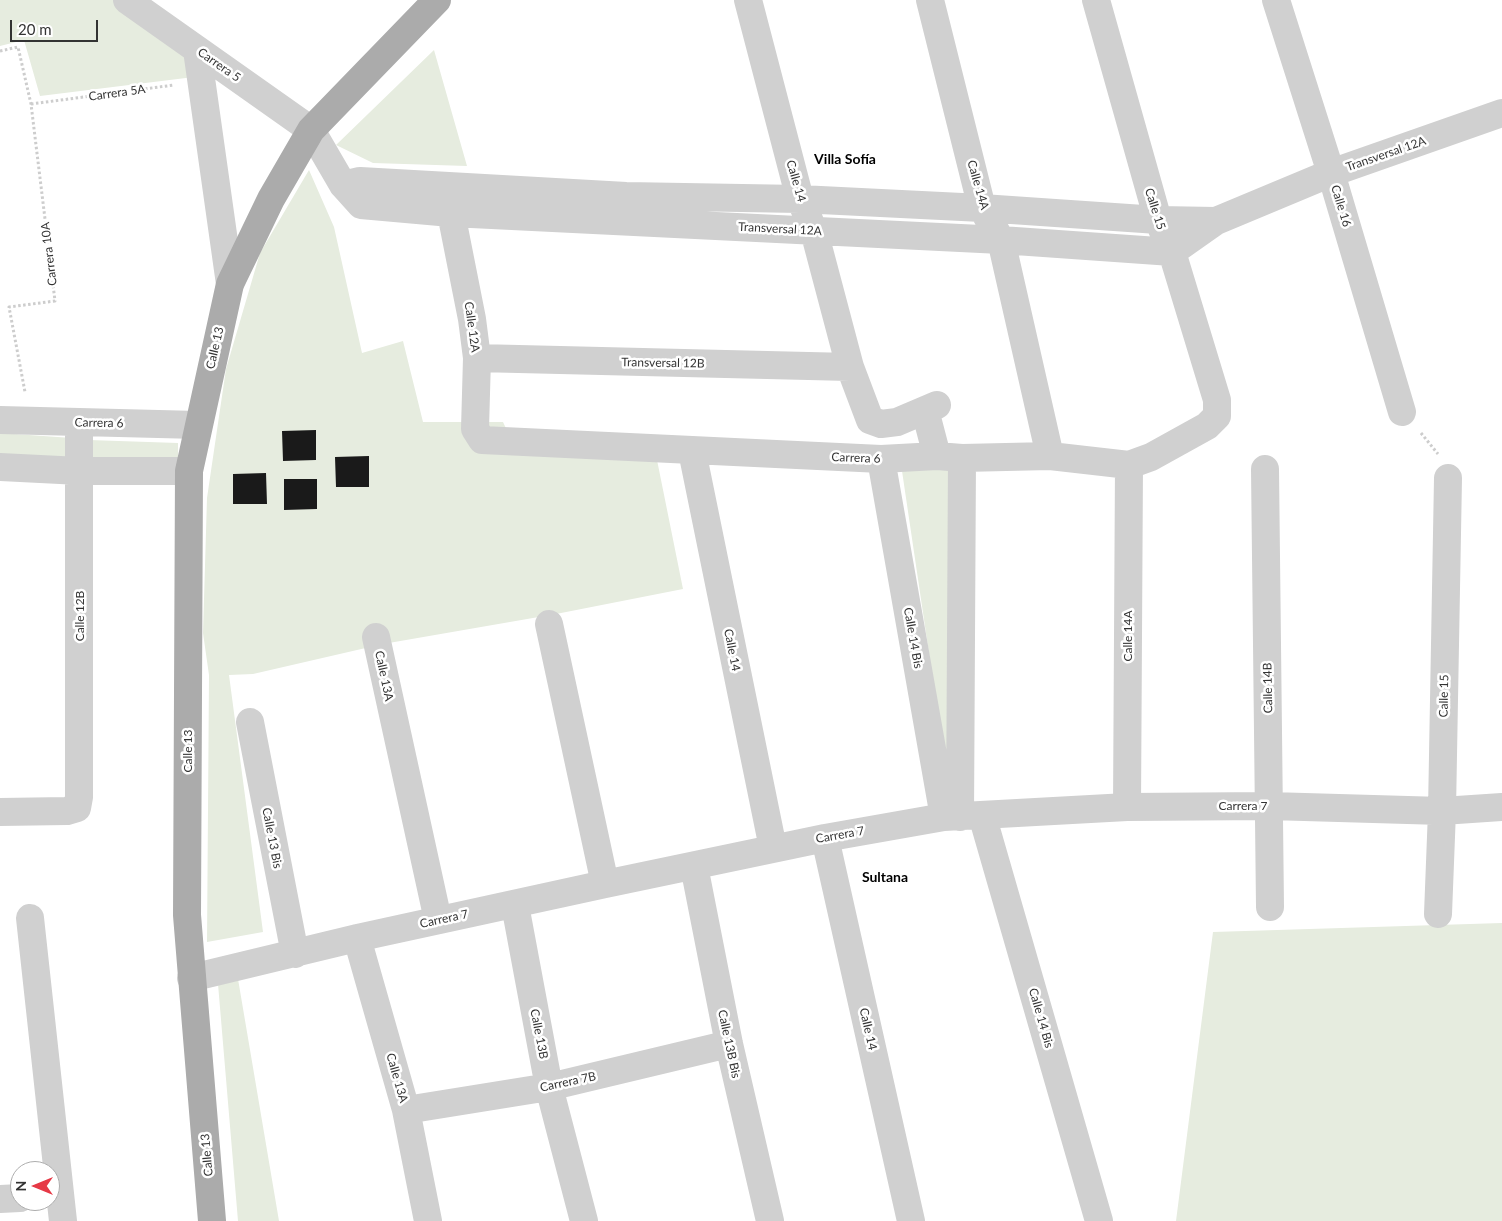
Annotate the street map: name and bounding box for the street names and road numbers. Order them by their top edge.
street label: Carrera 5 [195,45,243,85]
street label: Carrera 5A [88,82,146,104]
street label: Transversal 12A [1344,134,1428,174]
street label: Calle 14 [783,158,809,204]
street label: Calle 14A [964,158,992,212]
street label: Calle 16 [1328,183,1354,229]
street label: Calle 15 [1142,186,1168,232]
street label: Transversal 12A [738,220,822,238]
street label: Carrera 10A [38,221,60,287]
street label: Calle 12A [461,301,483,353]
street label: Calle 13 [203,325,227,371]
street label: Transversal 12B [621,355,705,371]
street label: Carrera 6 [74,415,124,431]
street label: Carrera 6 [831,450,881,466]
street label: Calle 12B [73,591,87,641]
street label: Calle 14 Bis [901,606,925,670]
street label: Calle 14A [1121,610,1135,662]
street label: Calle 14 [721,628,743,672]
street label: Calle 13A [372,650,396,702]
street label: Calle 14B [1260,663,1276,713]
street label: Calle 15 [1436,674,1452,718]
street label: Calle 13 [181,730,195,772]
street label: Carrera 7 [1218,799,1268,813]
street label: Calle 13 Bis [259,806,285,870]
street label: Carrera 7 [815,824,865,846]
street label: Carrera 7 [419,907,469,931]
street label: Calle 14 Bis [1026,986,1056,1050]
street label: Calle 14 [856,1006,880,1052]
street label: Calle 13B [527,1008,551,1060]
street label: Calle 13B Bis [715,1009,743,1079]
street label: Calle 13A [383,1051,411,1105]
street label: Carrera 7B [539,1069,597,1095]
street label: Calle 13 [198,1133,216,1177]

